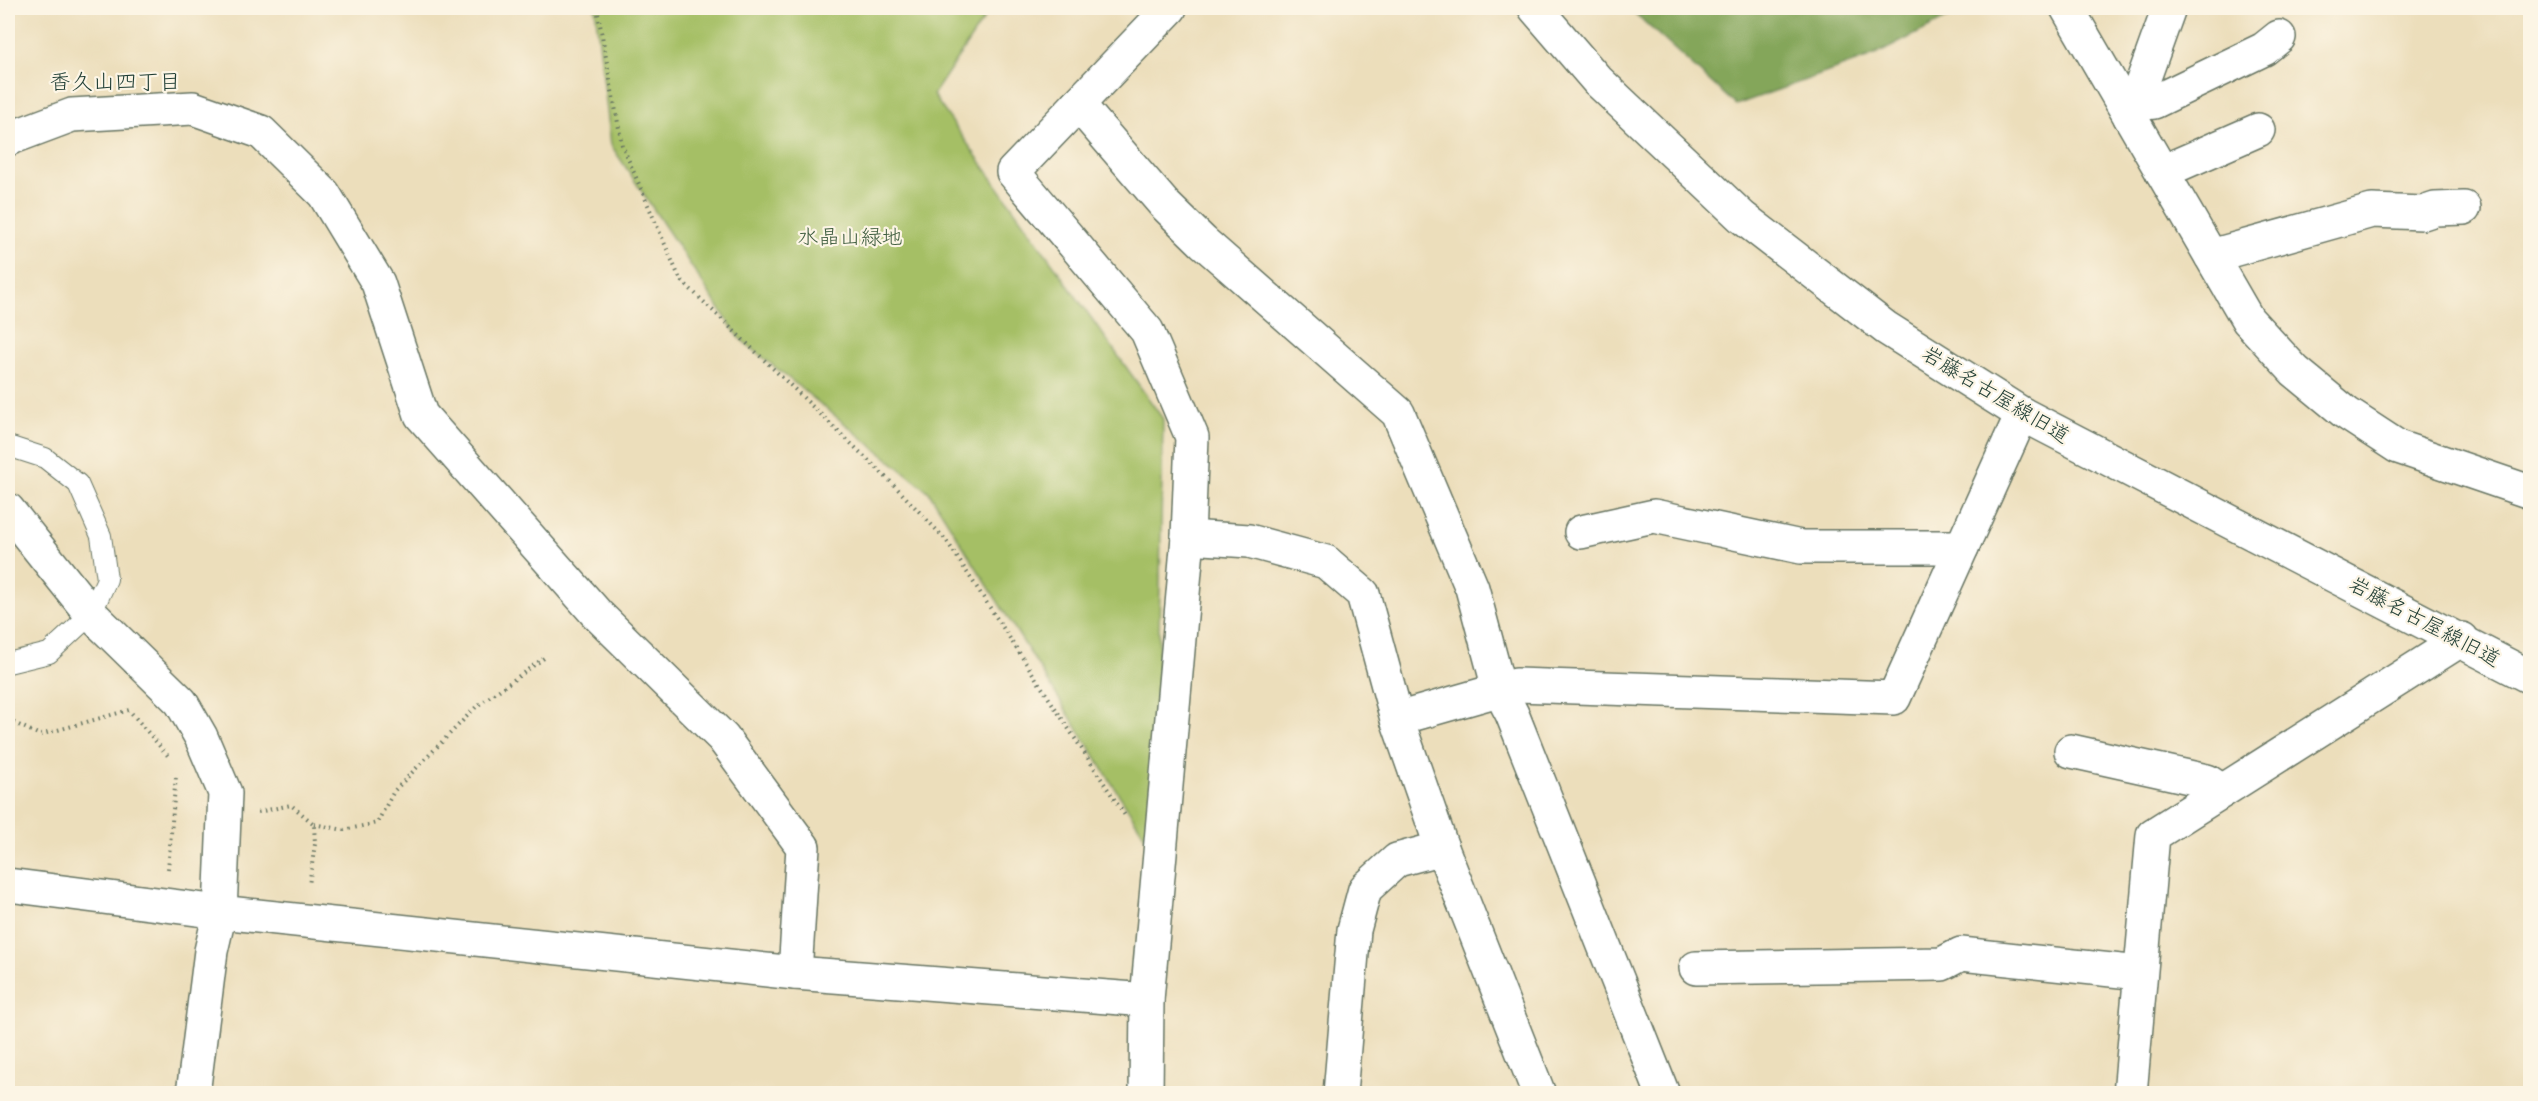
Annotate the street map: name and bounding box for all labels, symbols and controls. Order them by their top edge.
district label: 香久山四丁目 [49,66,181,96]
park label: 水晶山緑地 [798,222,903,251]
street label: 岩藤名古屋線旧道 [1917,338,2075,450]
street label: 岩藤名古屋線旧道 [2344,569,2506,673]

